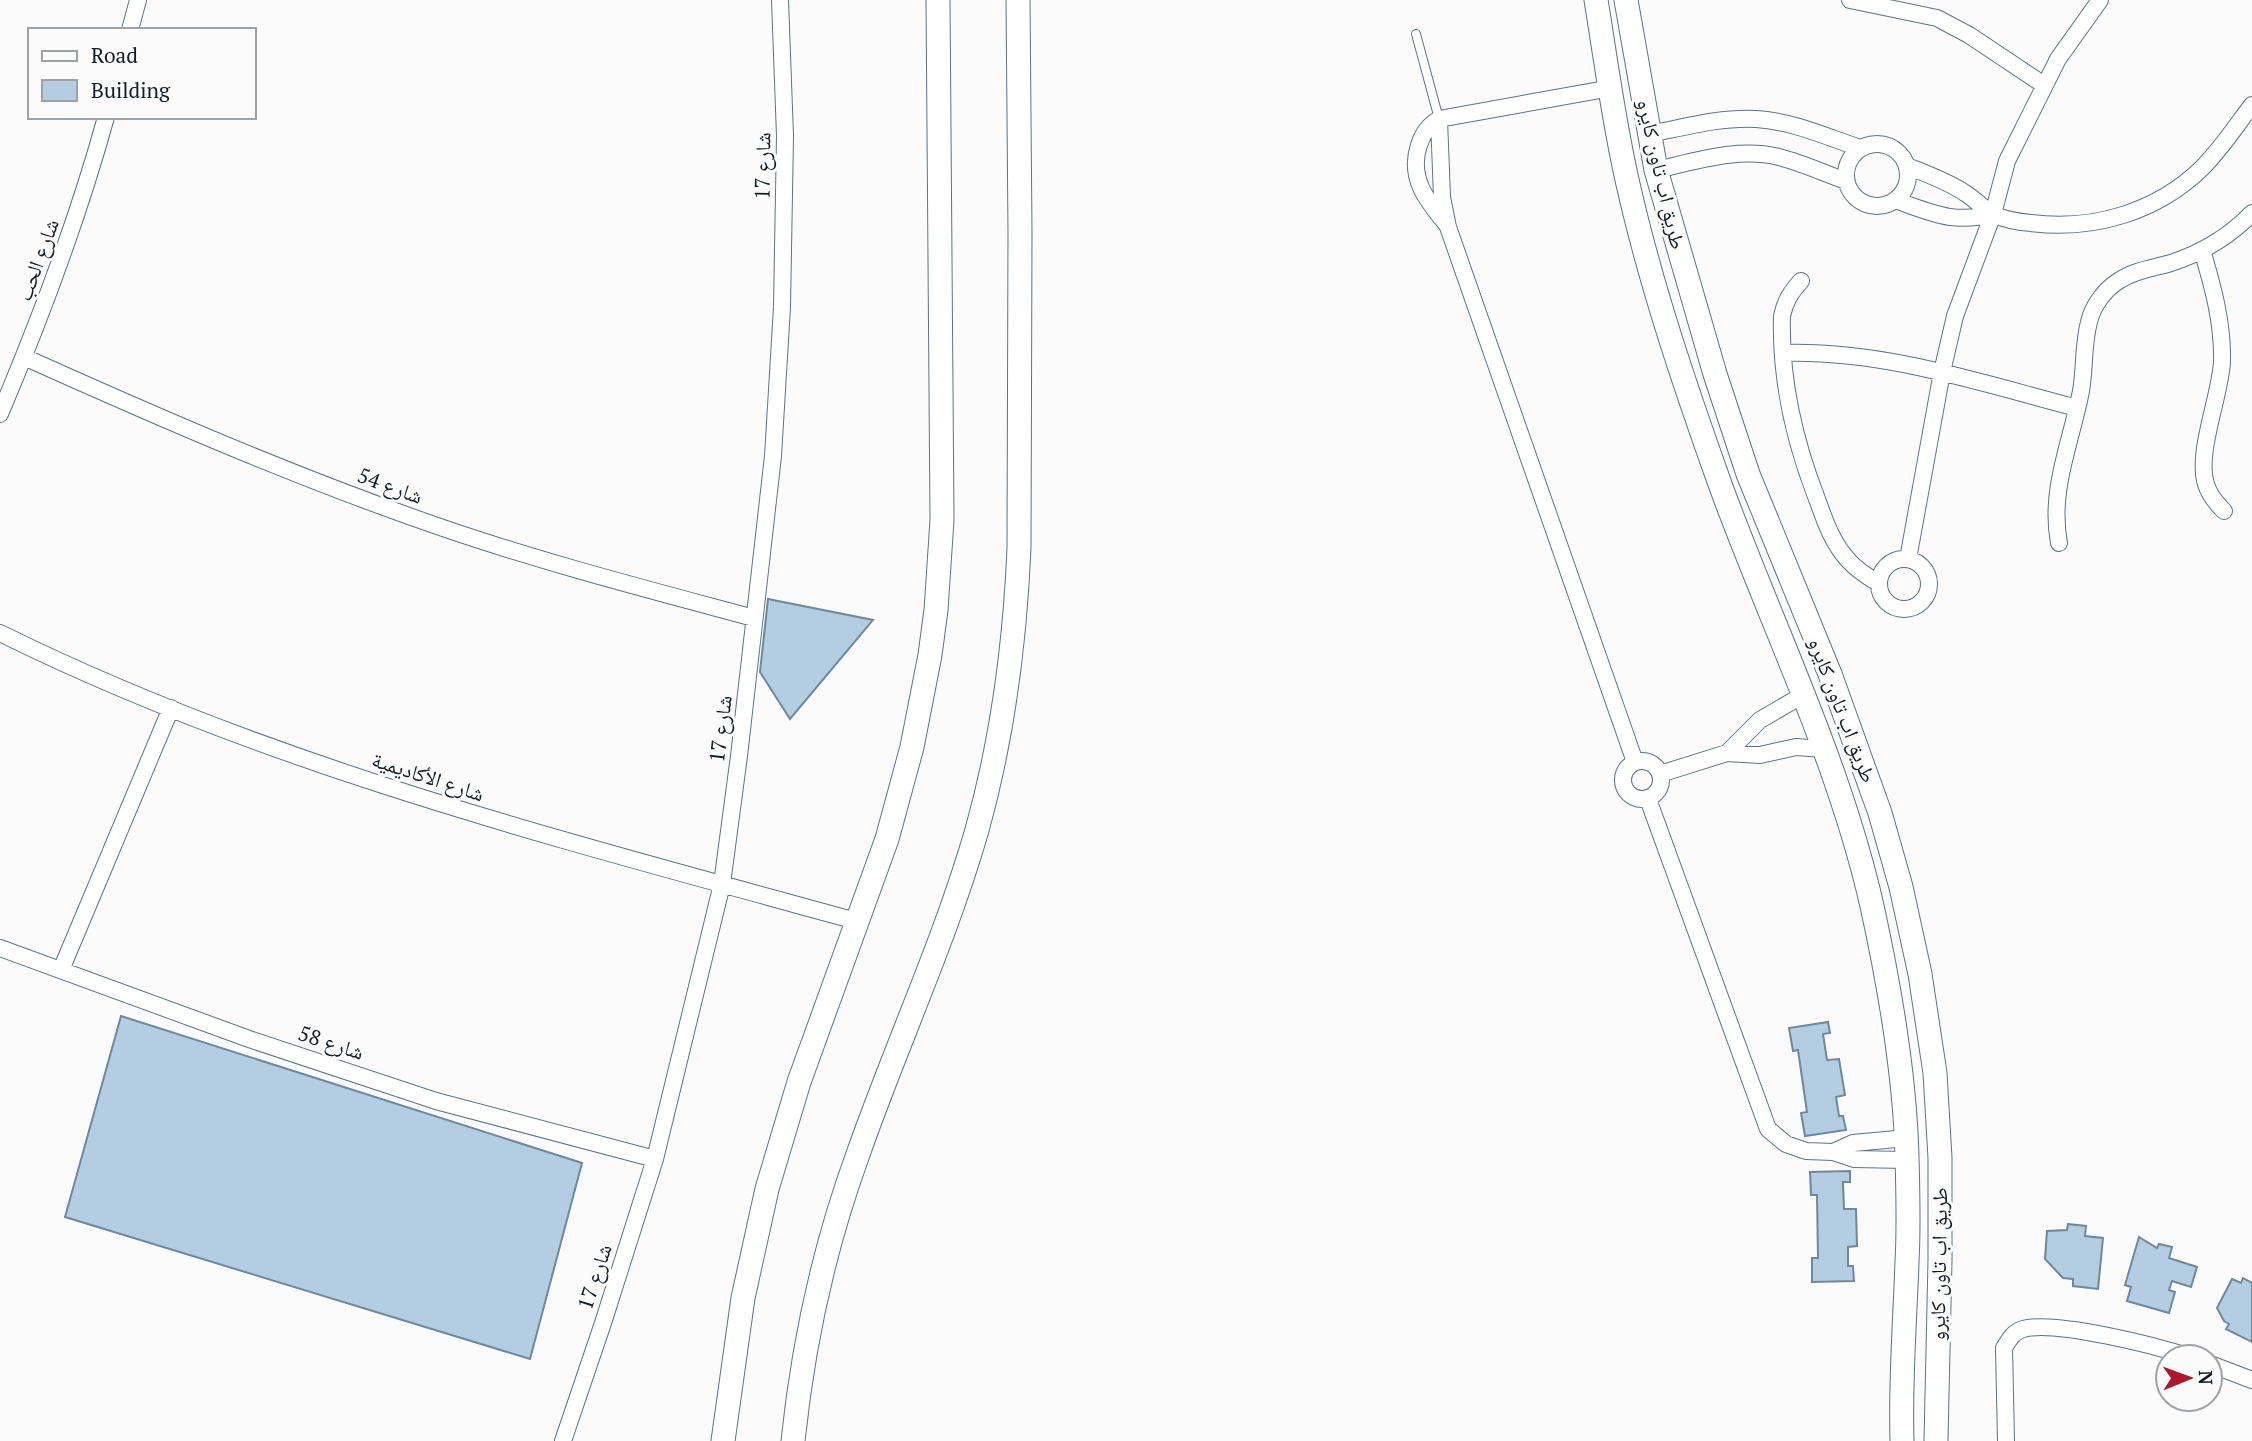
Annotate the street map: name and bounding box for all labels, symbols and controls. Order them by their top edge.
legend [28,28,256,119]
text: Road [91,41,138,69]
text: Building [91,76,171,104]
street label: طريق اب تاون كايرو [1631,96,1693,252]
street label: شارع 17 [747,132,777,200]
street label: شارع الحب [9,215,65,305]
street label: شارع 54 [354,460,427,510]
street label: طريق اب تاون كايرو [1802,633,1884,786]
street label: شارع 17 [702,694,738,764]
street label: شارع الأكاديمية [369,745,488,807]
street label: شارع 58 [295,1018,368,1066]
street label: طريق اب تاون كايرو [1923,1187,1953,1341]
street label: شارع 17 [570,1240,618,1313]
north arrow [2154,1343,2224,1413]
text: N [2194,1370,2219,1386]

